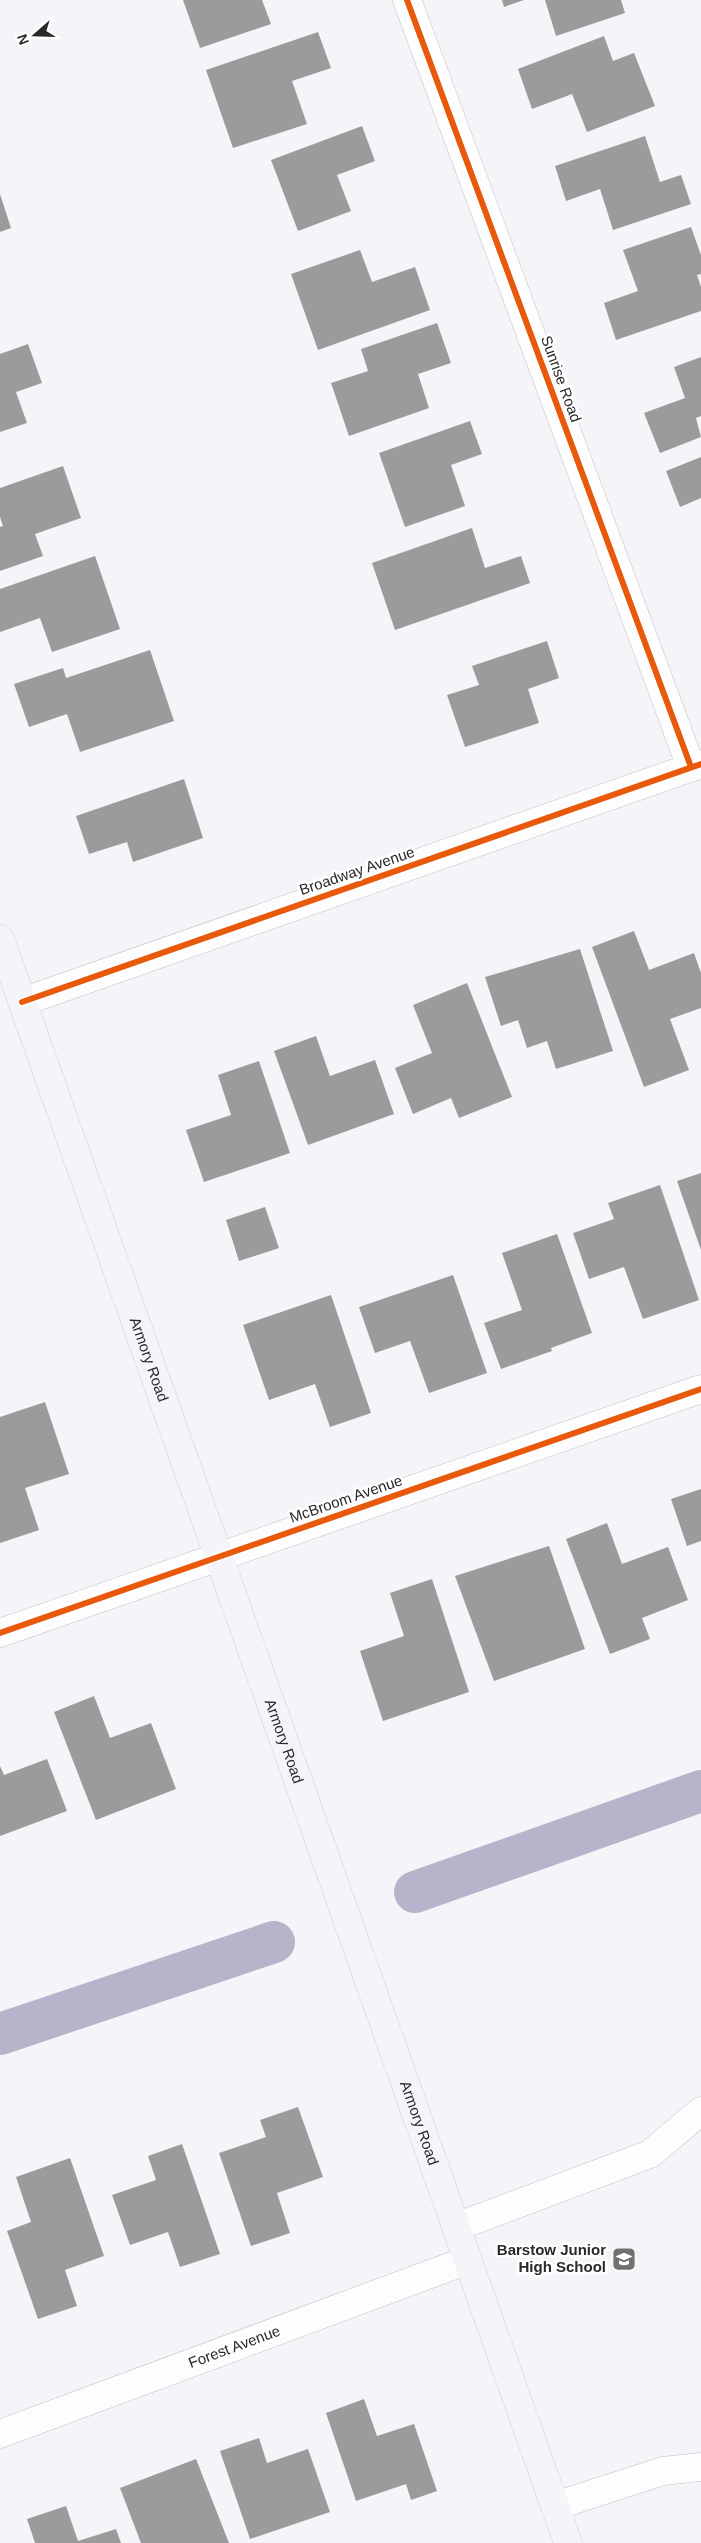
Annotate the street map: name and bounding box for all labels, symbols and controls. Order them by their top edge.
north arrow [10,10,60,60]
text: N [14,32,32,47]
street label: Sunrise Road [538,333,585,424]
street label: Broadway Avenue [297,843,417,898]
street label: Armory Road [127,1315,172,1404]
street label: McBroom Avenue [287,1471,404,1526]
street label: Armory Road [262,1697,307,1786]
street label: Armory Road [397,2078,442,2167]
place label: Barstow Junior High School [497,2241,606,2275]
school or university icon: Barstow Junior High School [611,2246,637,2272]
street label: Forest Avenue [186,2322,282,2371]

